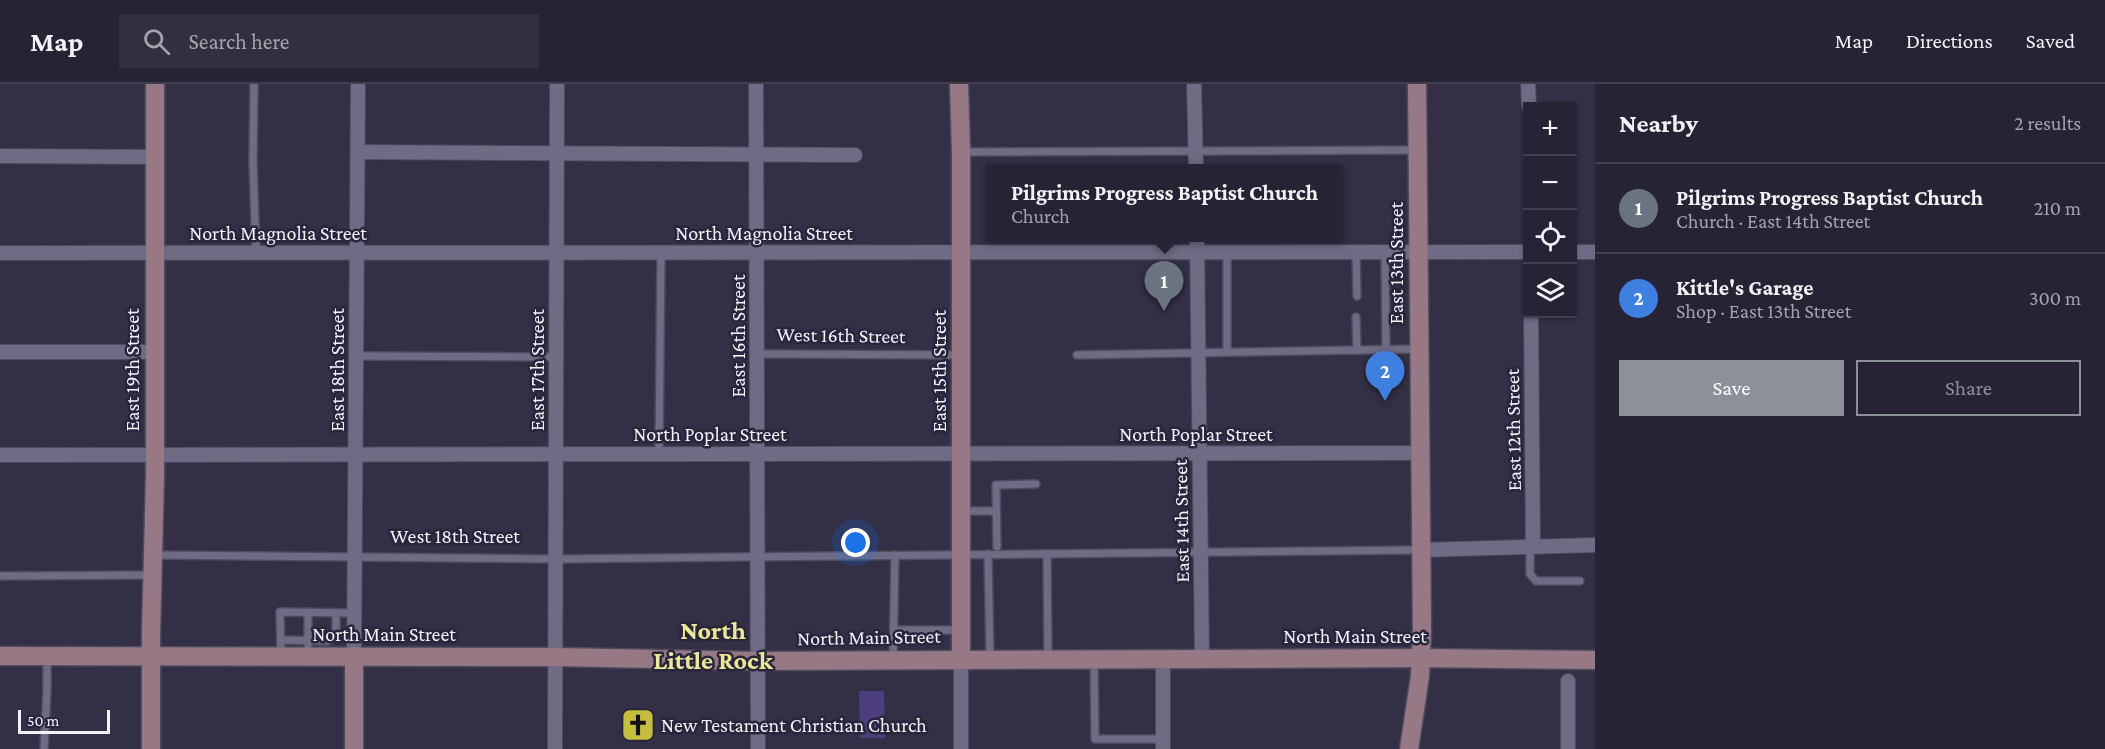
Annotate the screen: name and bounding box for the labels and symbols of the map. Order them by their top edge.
street label: East 13th Street [1385,201,1407,324]
street label: North Magnolia Street [189,222,367,245]
street label: North Magnolia Street [675,222,853,245]
pin: 1 [1144,262,1184,311]
street label: East 16th Street [727,274,749,398]
street label: East 19th Street [121,308,143,432]
street label: East 18th Street [326,308,348,432]
street label: East 17th Street [526,309,548,431]
street label: East 15th Street [928,309,950,432]
street label: West 16th Street [776,323,906,347]
pin: 2 [1366,352,1404,401]
street label: East 12th Street [1501,368,1525,491]
street label: North Poplar Street [633,423,787,446]
street label: North Poplar Street [1119,423,1273,446]
street label: East 14th Street [1169,459,1193,583]
street label: West 18th Street [390,525,520,547]
your location [841,528,870,557]
district label: North Little Rock [653,616,774,675]
street label: North Main Street [312,623,456,645]
street label: North Main Street [797,625,941,649]
street label: North Main Street [1283,625,1427,647]
scale bar [18,707,110,734]
church icon: New Testament Christian Church [620,707,656,743]
place label: New Testament Christian Church [661,714,927,736]

